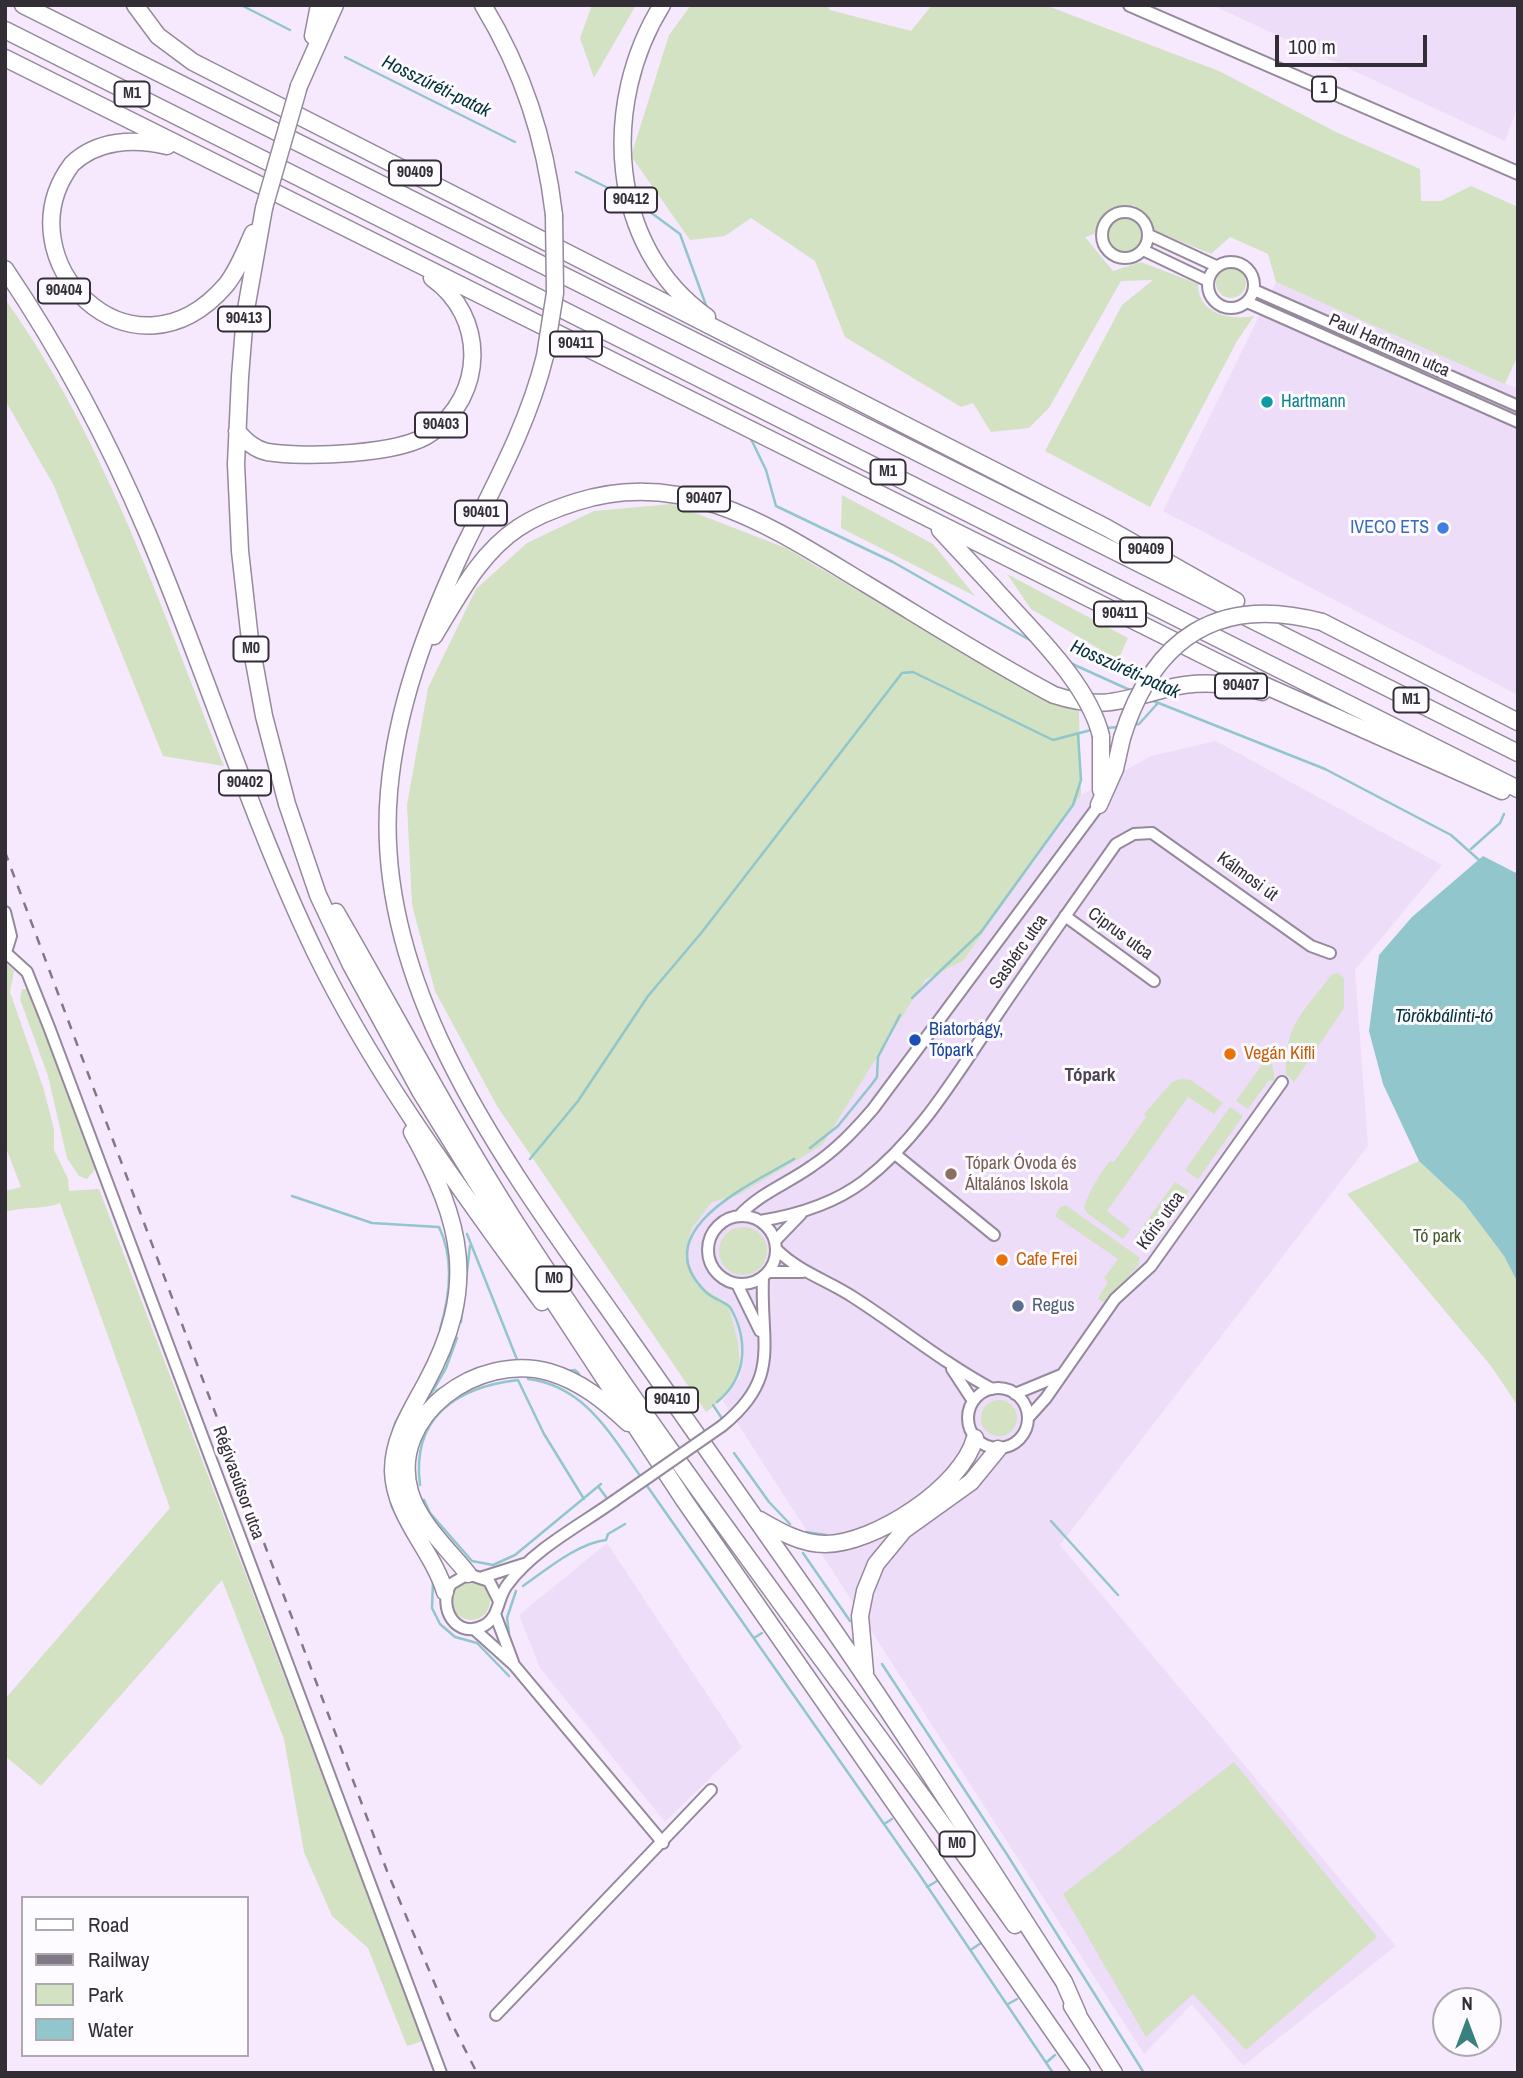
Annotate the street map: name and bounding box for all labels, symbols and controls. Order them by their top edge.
scale bar [1278,21,1430,65]
text: 100 m [1288,32,1336,61]
water label: Hosszúréti-patak [378,51,494,123]
road number: 1 [1312,76,1336,102]
road number: M1 [114,82,150,106]
road number: 90409 [389,160,441,186]
road number: 90412 [605,188,657,212]
road number: 90404 [38,278,90,304]
road number: 90413 [218,306,270,332]
street label: Paul Hartmann utca [1325,310,1453,382]
road number: 90411 [550,332,602,356]
place label: Hartmann [1281,391,1346,413]
marker: Hartmann [1259,394,1275,410]
road number: 90403 [415,412,467,438]
road number: M1 [870,460,906,485]
road number: 90407 [678,486,730,512]
road number: 90401 [455,500,507,526]
place label: IVECO ETS [1350,517,1429,539]
marker: IVECO ETS [1435,520,1451,536]
road number: 90409 [1120,538,1172,562]
road number: 90411 [1094,601,1146,626]
road number: M0 [233,636,268,662]
water label: Hosszúréti-patak [1067,636,1183,704]
road number: 90407 [1215,674,1267,698]
road number: M1 [1394,688,1428,712]
road number: 90402 [219,770,271,796]
street label: Kálmosi út [1212,848,1282,906]
street label: Ciprus utca [1083,903,1157,965]
street label: Sasbérc utca [985,911,1053,993]
water label: Törökbálinti-tó [1395,1006,1493,1028]
place label: Biatorbágy, Tópark [929,1019,1003,1062]
marker: Biatorbágy, Tópark [907,1032,923,1048]
place label: Vegán Kifli [1244,1043,1315,1065]
marker: Vegán Kifli [1222,1046,1238,1062]
district label: Tópark [1065,1065,1115,1087]
place label: Tópark Óvoda és Általános Iskola [965,1153,1077,1196]
marker: Tópark Óvoda és Általános Iskola [943,1166,959,1182]
street label: Kőris utca [1133,1188,1189,1254]
park label: Tó park [1413,1226,1461,1248]
place label: Cafe Frei [1016,1249,1078,1271]
marker: Cafe Frei [994,1252,1010,1268]
road number: M0 [536,1266,572,1292]
place label: Regus [1032,1295,1075,1317]
marker: Regus [1010,1298,1026,1314]
road number: 90410 [646,1388,698,1412]
street label: Régivasútsor utca [208,1423,268,1543]
road number: M0 [940,1832,974,1856]
legend [21,1896,248,2057]
text: Road [88,1910,129,1939]
text: Railway [88,1945,149,1974]
text: Park [88,1980,123,2009]
north arrow [1432,1987,1502,2057]
text: N [1461,1990,1473,2016]
text: Water [88,2015,133,2044]

